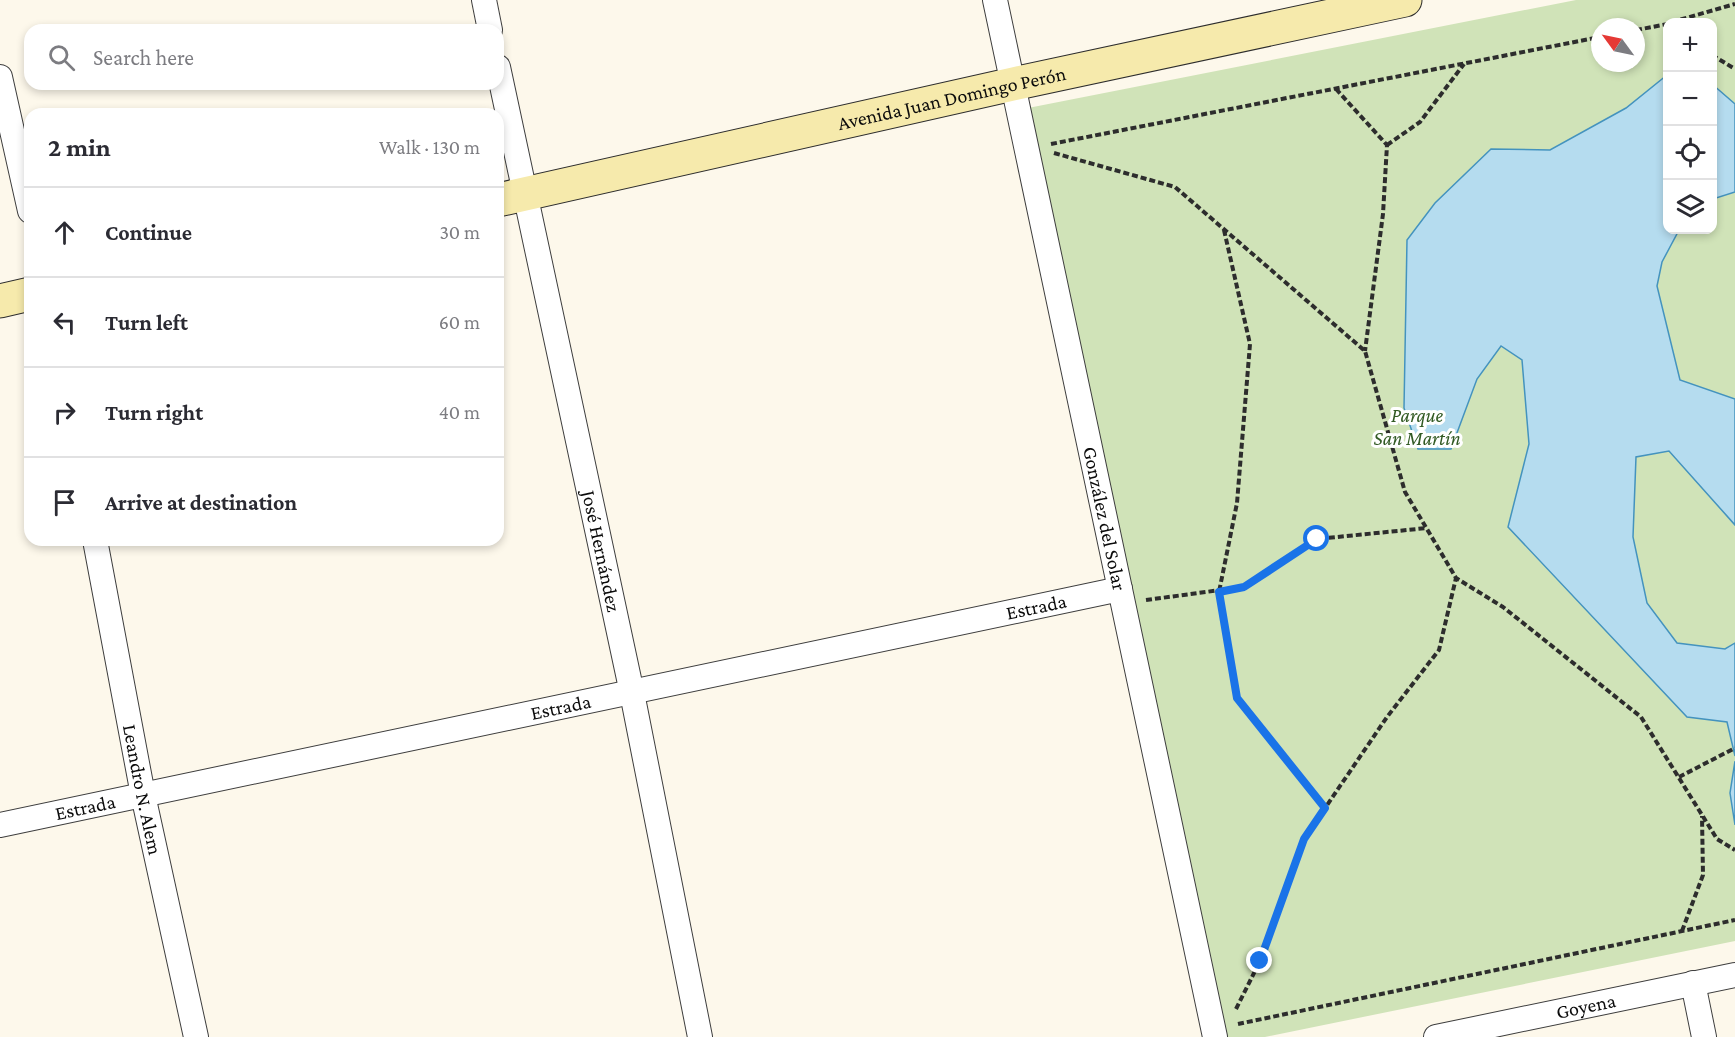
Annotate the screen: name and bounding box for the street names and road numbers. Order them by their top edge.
street label: Avenida Juan Domingo Perón [836,62,1068,134]
street label: González del Solar [1079,444,1131,592]
street label: José Hernández [576,486,625,614]
street label: Estrada [1004,590,1068,624]
street label: Estrada [529,690,593,724]
street label: Leandro N. Alem [119,722,167,857]
street label: Estrada [53,790,117,824]
street label: Goyena [1554,989,1618,1023]

